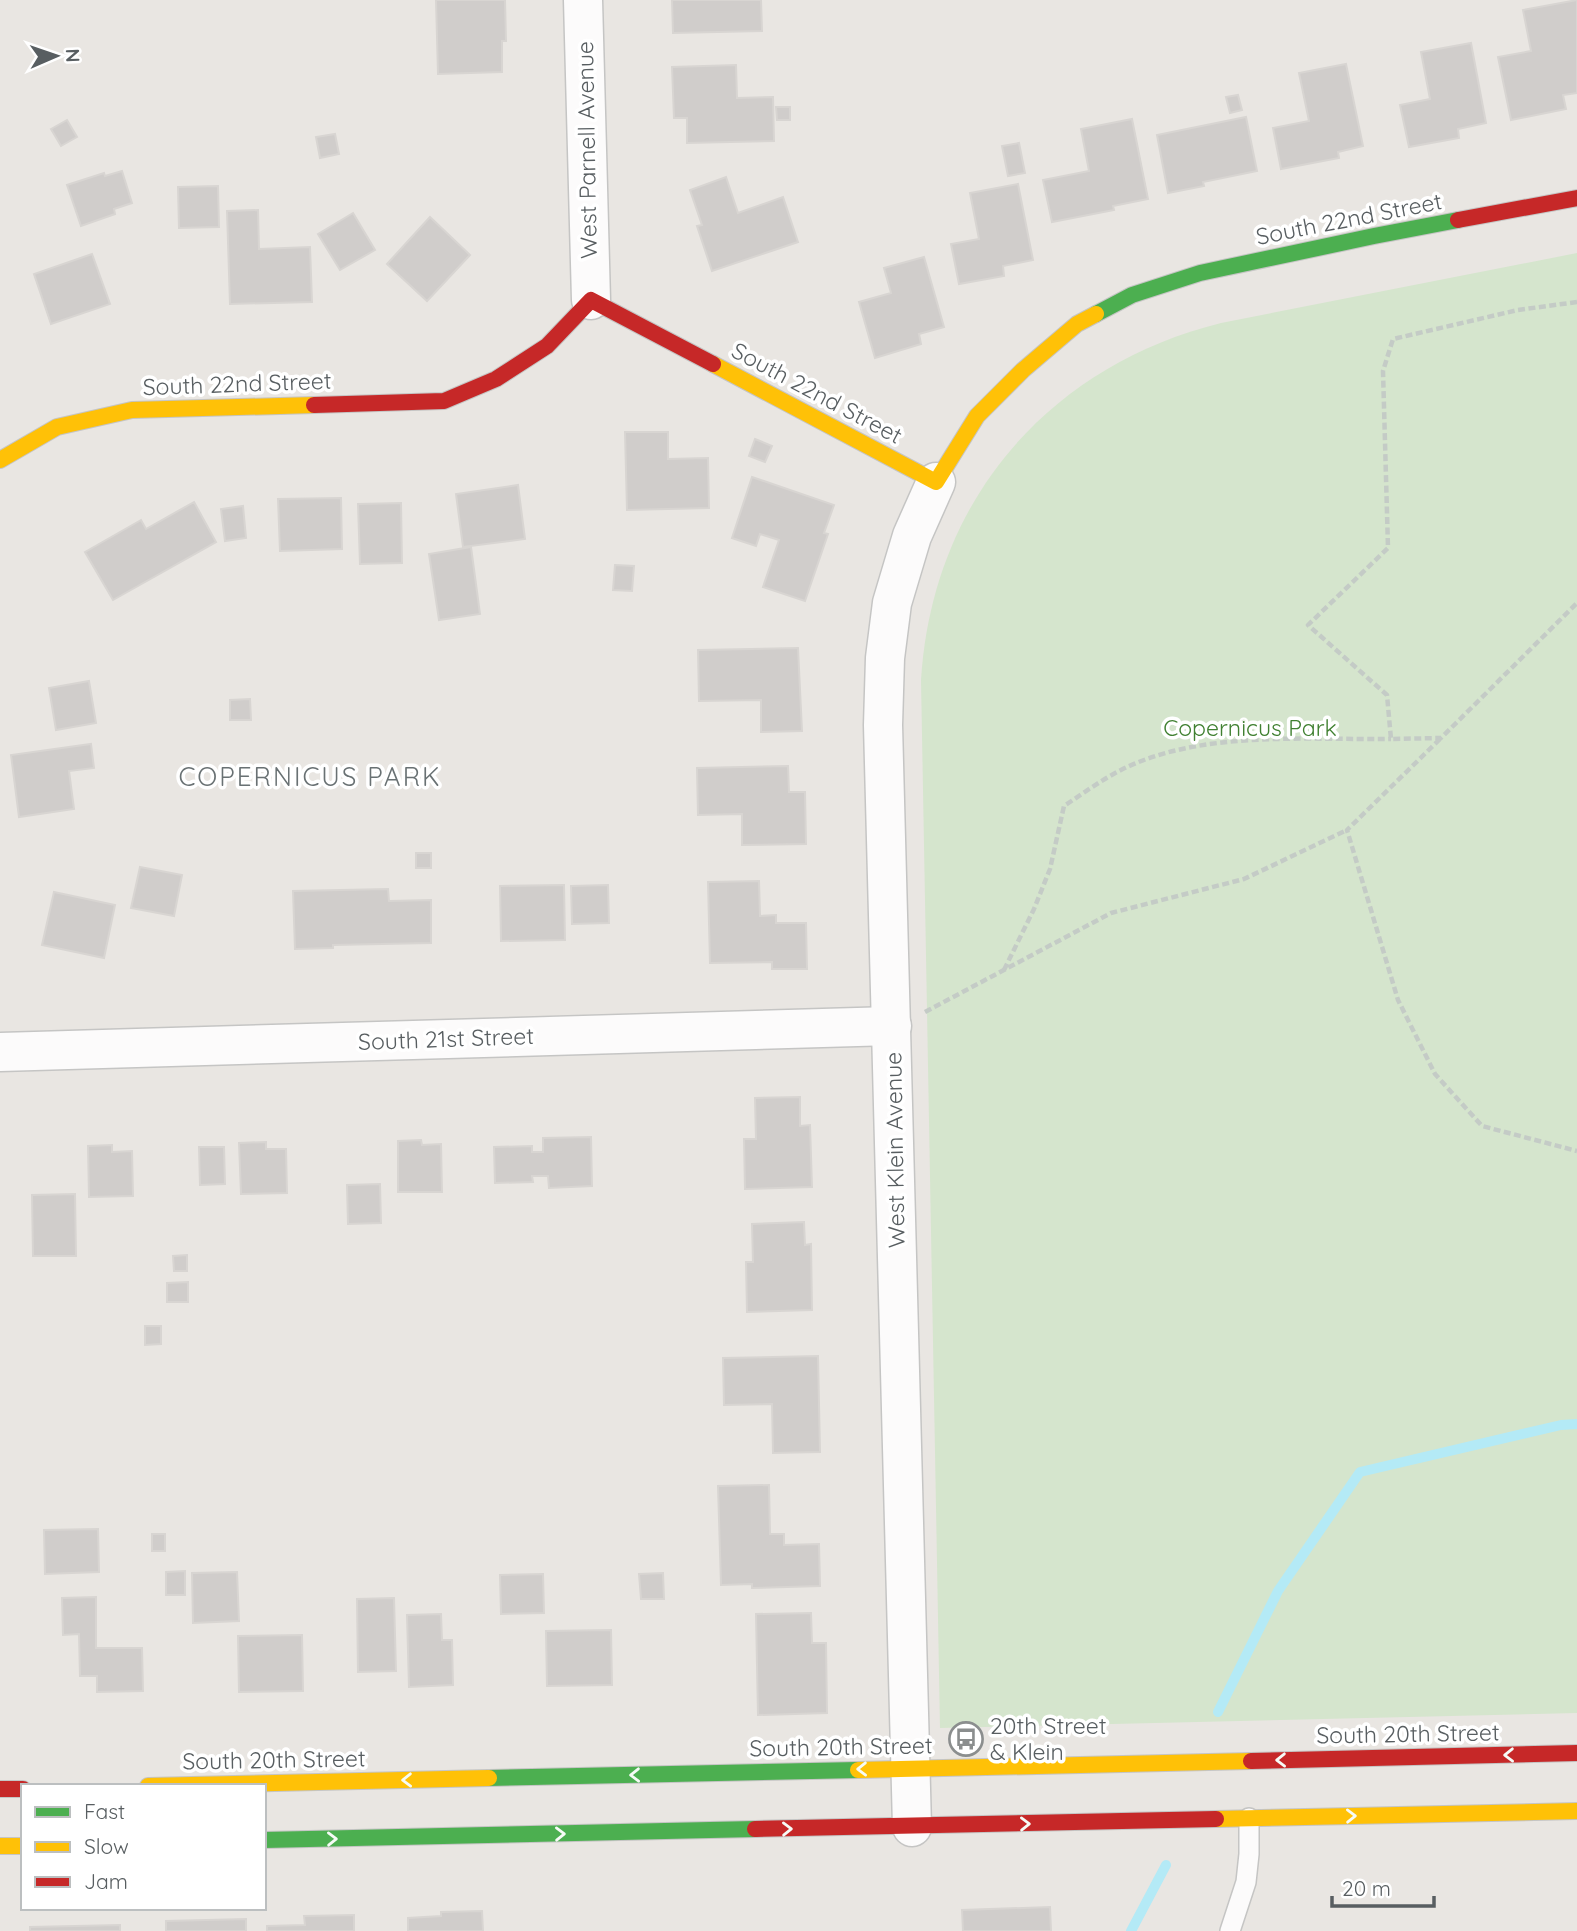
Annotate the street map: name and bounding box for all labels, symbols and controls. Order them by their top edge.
north arrow [21,21,91,91]
street label: West Parnell Avenue [570,41,603,259]
text: N [61,48,85,63]
street label: South 22nd Street [1253,186,1445,251]
street label: South 22nd Street [727,335,908,450]
street label: South 22nd Street [142,366,332,401]
park label: Copernicus Park [1163,713,1337,742]
district label: COPERNICUS PARK [178,760,442,793]
street label: South 21st Street [358,1021,535,1056]
street label: West Klein Avenue [878,1052,911,1248]
place label: 20th Street & Klein [990,1711,1107,1766]
street label: South 20th Street [1316,1717,1500,1750]
bus stop icon: 20th Street & Klein [947,1720,985,1758]
street label: South 20th Street [749,1730,933,1763]
street label: South 20th Street [182,1743,366,1776]
one-way arrow [1503,1747,1514,1763]
one-way arrow [1276,1752,1286,1768]
one-way arrow [857,1762,868,1777]
one-way arrow [629,1767,640,1782]
one-way arrow [402,1772,412,1788]
legend [21,1784,266,1910]
text: Fast [84,1798,125,1824]
one-way arrow [1346,1808,1357,1824]
one-way arrow [1020,1816,1031,1831]
one-way arrow [782,1822,793,1837]
one-way arrow [555,1827,566,1842]
one-way arrow [328,1831,338,1847]
text: Slow [84,1833,129,1859]
scale bar [1332,1864,1434,1908]
text: Jam [84,1868,128,1894]
text: 20 m [1342,1875,1391,1901]

